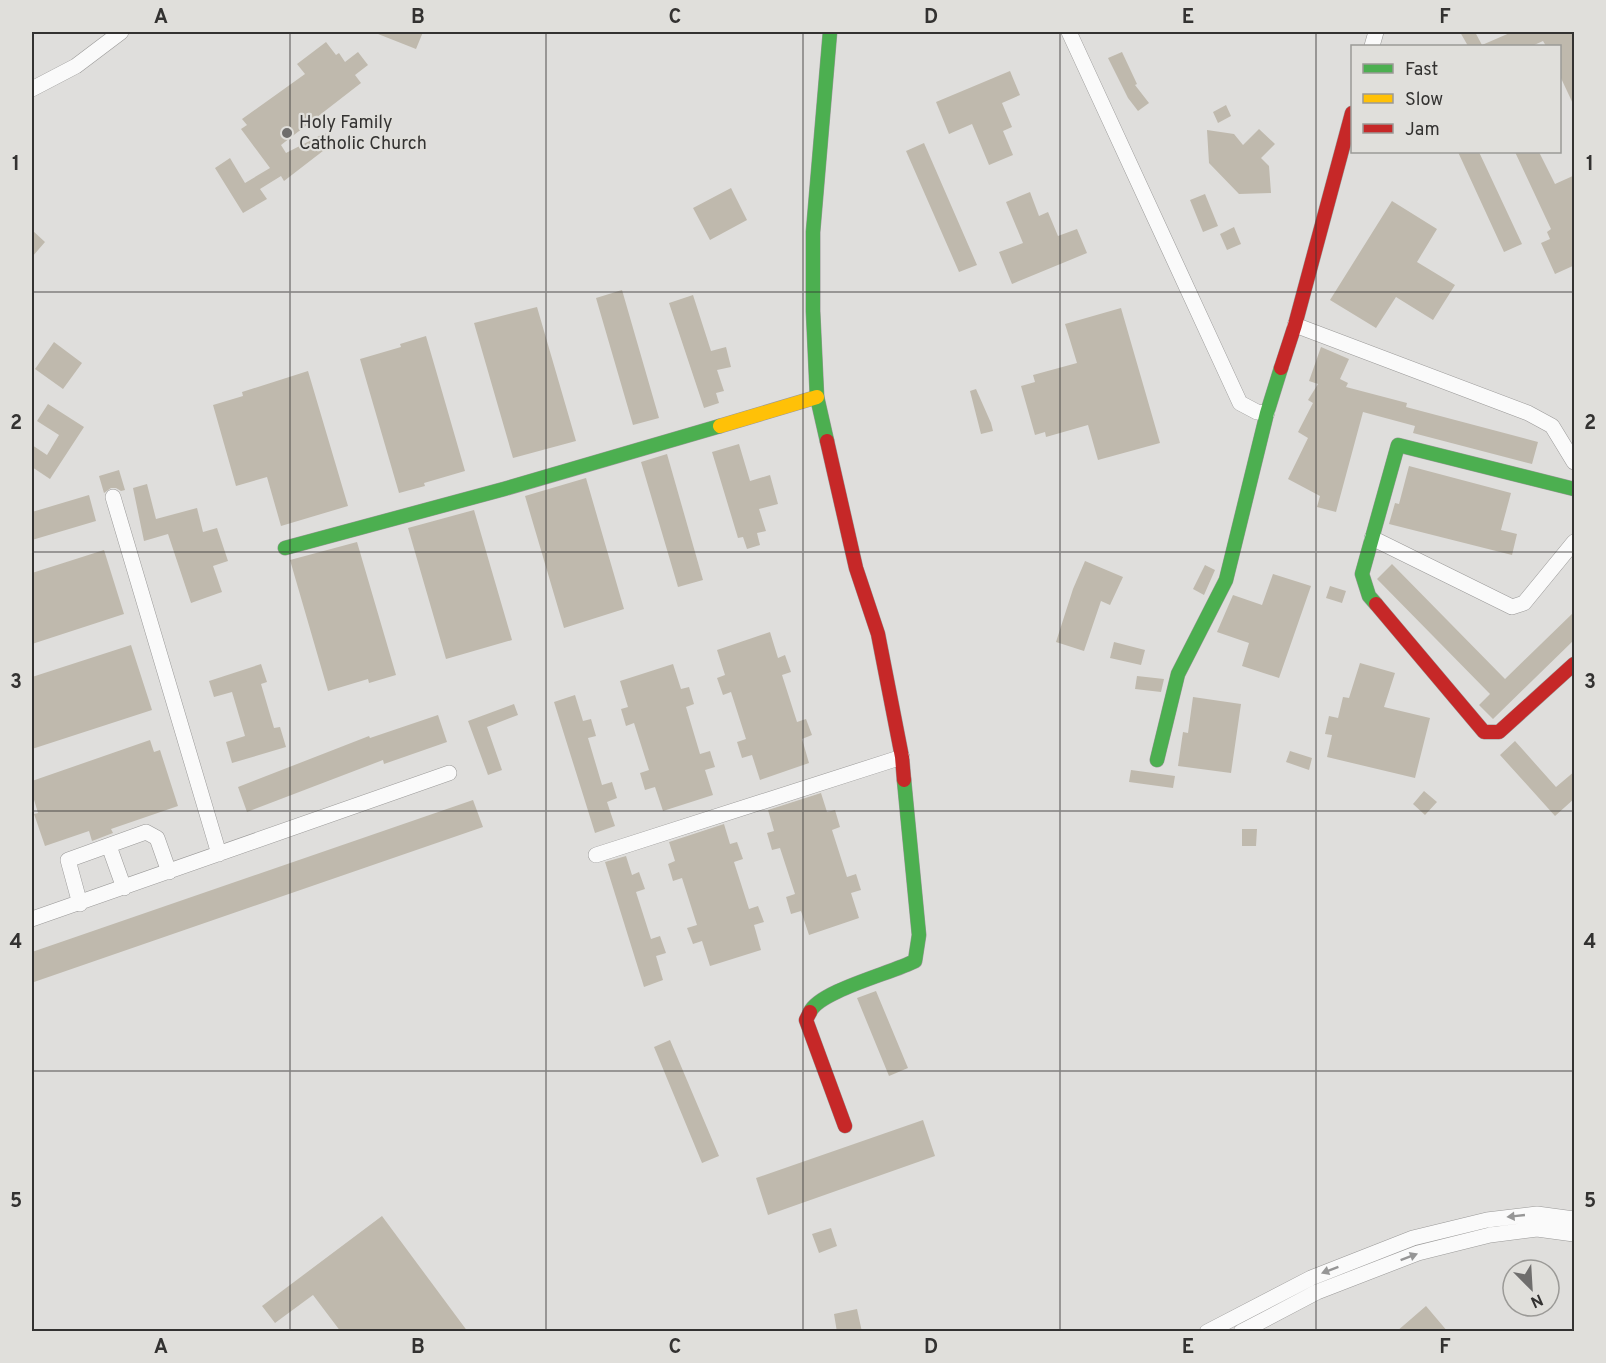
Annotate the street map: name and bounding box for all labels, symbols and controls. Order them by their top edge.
text: A [154,5,168,31]
text: B [411,5,425,31]
text: C [669,5,681,31]
text: D [924,5,938,31]
text: E [1182,5,1194,31]
text: F [1439,5,1451,31]
legend [1351,45,1561,153]
text: Fast [1405,59,1438,82]
text: Slow [1405,89,1443,112]
place label: Holy Family Catholic Church [299,112,427,156]
text: Jam [1405,119,1440,142]
marker: Holy Family Catholic Church [280,126,294,140]
text: 1 [12,152,20,178]
text: 1 [1586,152,1594,178]
text: 2 [10,411,22,437]
text: 2 [1584,411,1596,437]
text: 3 [10,670,22,696]
text: 3 [1584,670,1596,696]
text: 4 [10,930,22,956]
text: 4 [1584,930,1596,956]
text: 5 [10,1189,22,1215]
text: 5 [1584,1189,1596,1215]
one-way arrow [1507,1211,1526,1221]
one-way arrow [1400,1252,1418,1261]
north arrow [1501,1258,1561,1318]
one-way arrow [1321,1266,1339,1276]
text: N [1527,1288,1546,1311]
text: A [154,1335,168,1361]
text: B [411,1335,425,1361]
text: C [669,1335,681,1361]
text: D [924,1335,938,1361]
text: E [1182,1335,1194,1361]
text: F [1439,1335,1451,1361]

